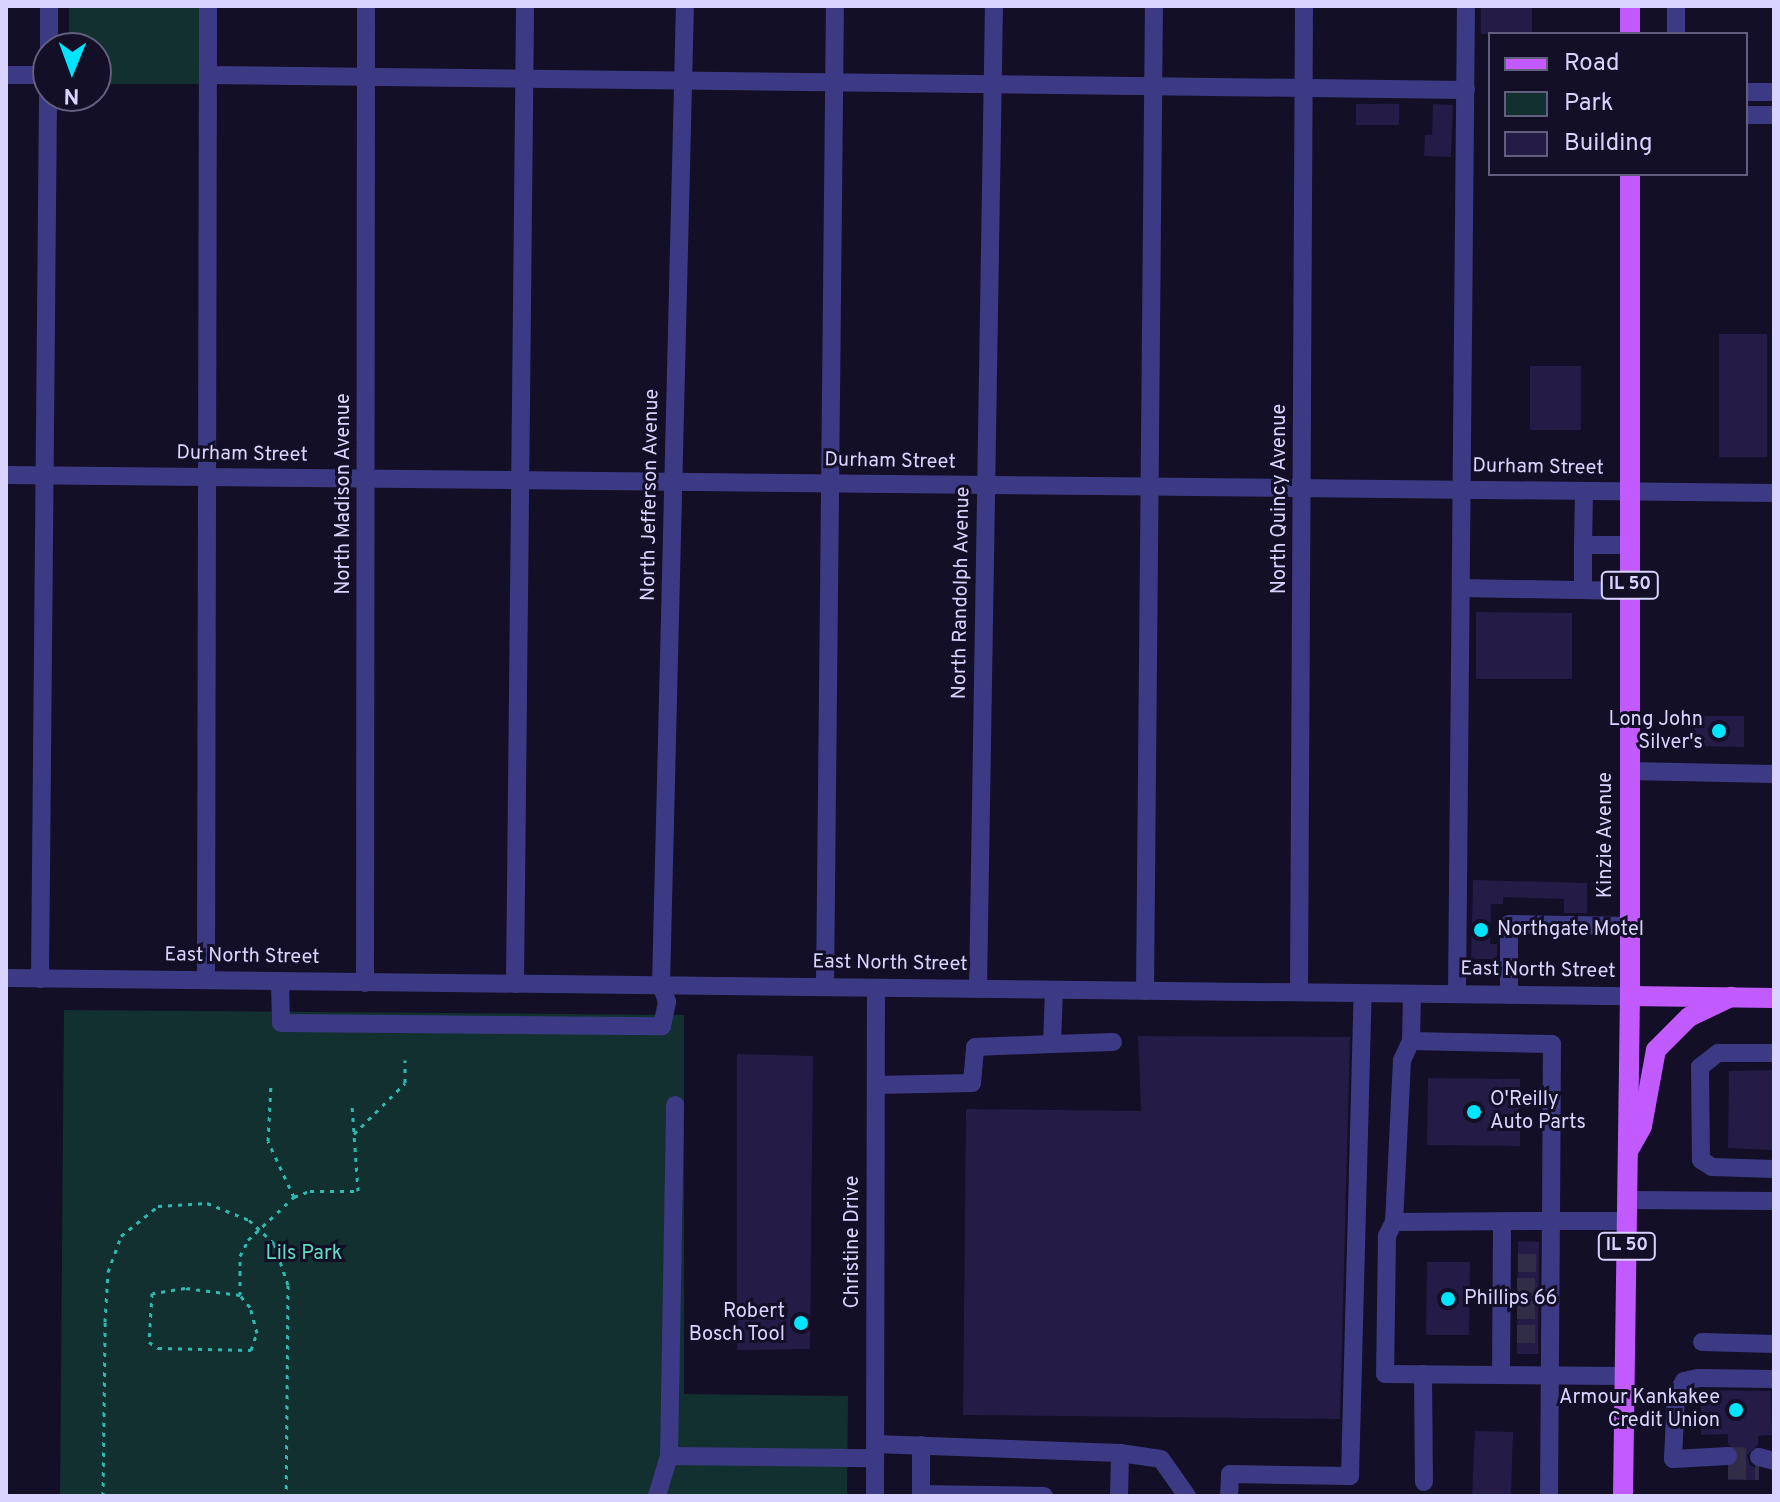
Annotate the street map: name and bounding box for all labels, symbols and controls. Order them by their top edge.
north arrow [32,32,112,112]
legend [1488,32,1748,176]
text: Road [1564,49,1620,79]
text: N [63,81,80,108]
text: Park [1564,89,1614,119]
text: Building [1564,129,1653,159]
street label: North Jefferson Avenue [637,388,665,602]
street label: North Madison Avenue [332,393,356,595]
street label: North Quincy Avenue [1268,403,1292,595]
street label: Durham Street [176,442,308,468]
street label: Durham Street [824,449,956,475]
street label: Durham Street [1472,455,1604,481]
street label: North Randolph Avenue [948,486,976,700]
road number: IL 50 [1600,571,1660,599]
place label: Long John Silver's [1608,708,1703,755]
marker: Long John Silver's [1710,722,1728,740]
street label: Kinzie Avenue [1594,771,1618,899]
place label: Northgate Motel [1497,918,1644,942]
marker: Northgate Motel [1472,921,1490,939]
street label: East North Street [164,944,320,970]
street label: East North Street [812,951,968,977]
street label: East North Street [1460,958,1616,984]
place label: O'Reilly Auto Parts [1490,1088,1586,1135]
marker: O'Reilly Auto Parts [1465,1103,1483,1121]
street label: Christine Drive [841,1175,865,1309]
road number: IL 50 [1597,1232,1657,1260]
park label: Lils Park [266,1242,342,1266]
place label: Phillips 66 [1464,1287,1558,1311]
marker: Phillips 66 [1439,1290,1457,1308]
place label: Robert Bosch Tool [688,1300,785,1347]
marker: Robert Bosch Tool [792,1314,810,1332]
place label: Armour Kankakee Credit Union [1559,1386,1720,1433]
marker: Armour Kankakee Credit Union [1727,1401,1745,1419]

